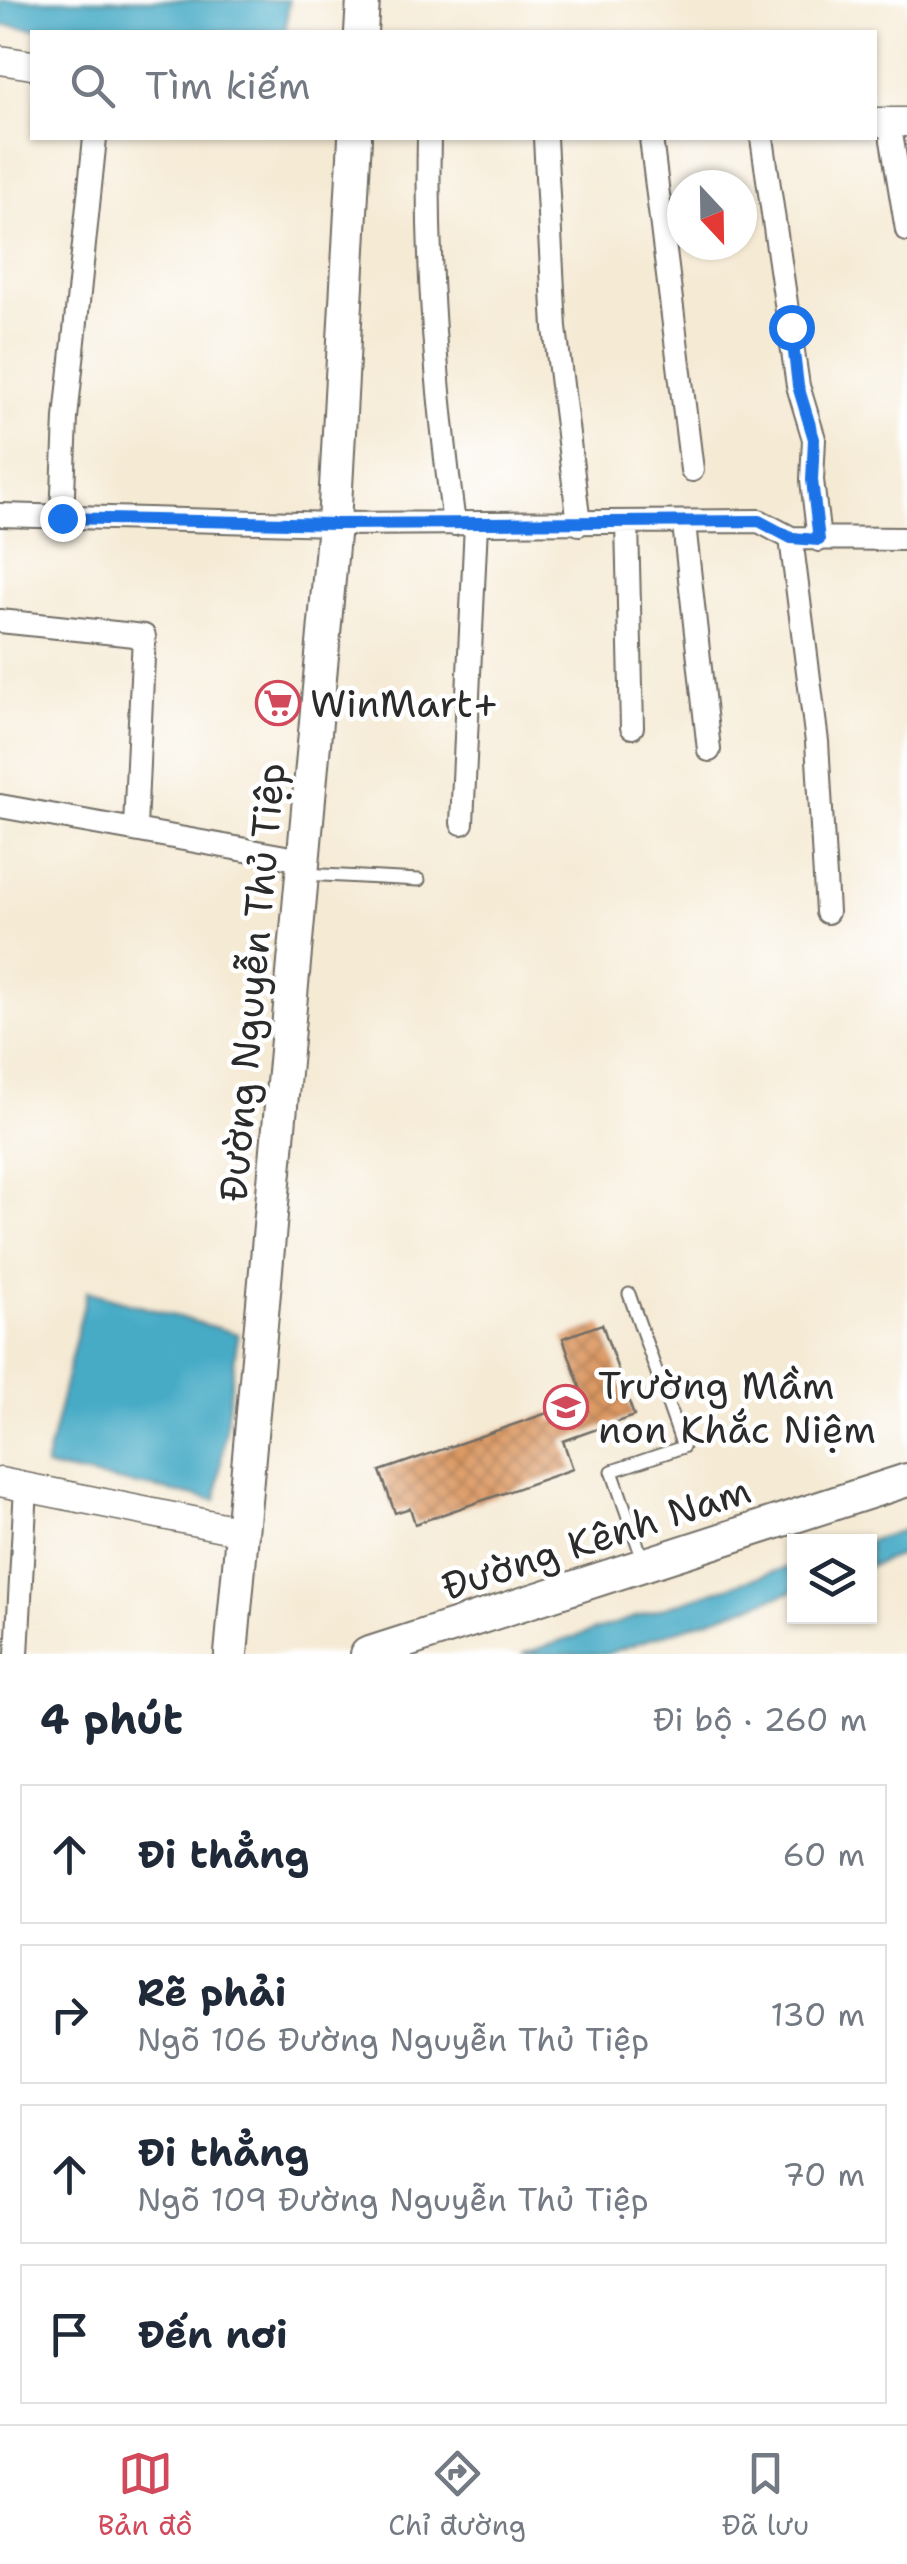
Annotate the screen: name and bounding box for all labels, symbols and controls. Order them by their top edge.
search box [30,30,877,140]
icon: search [65,58,120,113]
text: Tìm kiếm [145,60,310,111]
north arrow [667,170,757,260]
route start [769,305,815,351]
route end [40,496,86,542]
place label: WinMart+ [310,678,499,729]
supermarket icon: WinMart+ [255,680,301,726]
street label: Đường Nguyễn Thủ Tiệp [207,760,297,1204]
place label: Trường Mầm non Khắc Niệm [598,1360,876,1455]
school or university icon: Trường Mầm non Khắc Niệm [543,1384,589,1430]
street label: Đường Kênh Nam [435,1464,757,1612]
map controls [787,1534,877,1624]
button: layers [787,1534,877,1624]
text: 4 phút [40,1691,183,1747]
text: Đi bộ · 260 m [653,1698,867,1741]
icon: ahead [42,1827,97,1882]
text: Đi thẳng [137,1829,309,1880]
text: 60 m [783,1833,865,1876]
text: Rẽ phải [137,1967,286,2018]
icon: right [42,1987,97,2042]
text: 130 m [770,1993,865,2036]
text: Ngõ 106 Đường Nguyễn Thủ Tiệp [137,2018,649,2061]
text: Đi thẳng [137,2127,309,2178]
icon: ahead [42,2147,97,2202]
text: 70 m [782,2153,865,2196]
text: Ngõ 109 Đường Nguyễn Thủ Tiệp [137,2178,649,2221]
icon: arrive [42,2307,97,2362]
text: Đến nơi [137,2309,288,2360]
tab: Bản đồ [98,2446,192,2544]
tab: Chỉ đường [388,2446,526,2544]
tab: Đã lưu [722,2446,809,2544]

